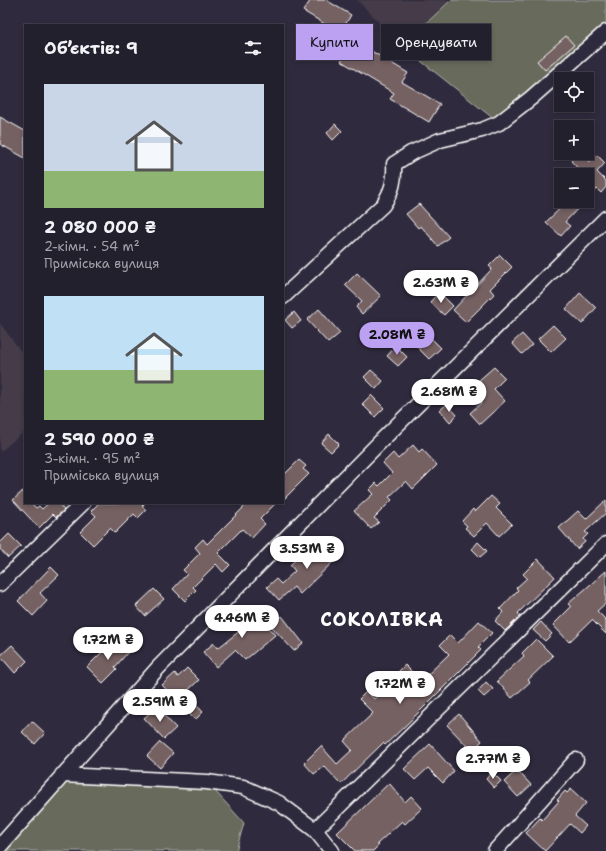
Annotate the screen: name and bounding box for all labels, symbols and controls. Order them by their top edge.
chip: Купити [296,24,373,60]
chip: Орендувати [381,24,491,60]
text: Об’єктів: 9 [44,37,138,59]
icon: filters [242,37,264,59]
map controls [554,72,594,208]
button: locate [554,72,594,112]
icon: home [118,110,190,182]
button: + [554,120,594,160]
button: − [554,168,594,208]
text: 2 080 000 ₴ [44,216,156,238]
text: 2-кімн. · 54 m² [44,238,140,255]
text: Приміська вулиця [44,255,159,272]
pin: 2.63M ₴ [404,270,478,304]
text: 2.63M ₴ [413,274,469,291]
icon: home [118,322,190,394]
pin: 2.08M ₴ [360,322,434,356]
text: 2.08M ₴ [368,326,426,343]
pin: 2.68M ₴ [412,379,486,413]
text: 2.68M ₴ [420,383,478,400]
text: 2 590 000 ₴ [44,428,155,450]
text: 3-кімн. · 95 m² [44,450,141,467]
text: Приміська вулиця [44,467,159,484]
pin: 3.53M ₴ [270,536,344,570]
text: 3.53M ₴ [279,540,335,557]
pin: 4.46M ₴ [205,605,279,639]
district label: СОКОЛІВКА [320,607,444,632]
text: 4.46M ₴ [214,609,270,626]
pin: 1.72M ₴ [71,627,145,661]
text: 1.72M ₴ [82,631,134,648]
pin: 1.72M ₴ [363,671,437,705]
text: 1.72M ₴ [374,675,426,692]
pin: 2.59M ₴ [123,689,197,723]
text: 2.59M ₴ [132,693,188,710]
pin: 2.77M ₴ [456,746,530,780]
text: 2.77M ₴ [465,750,521,767]

